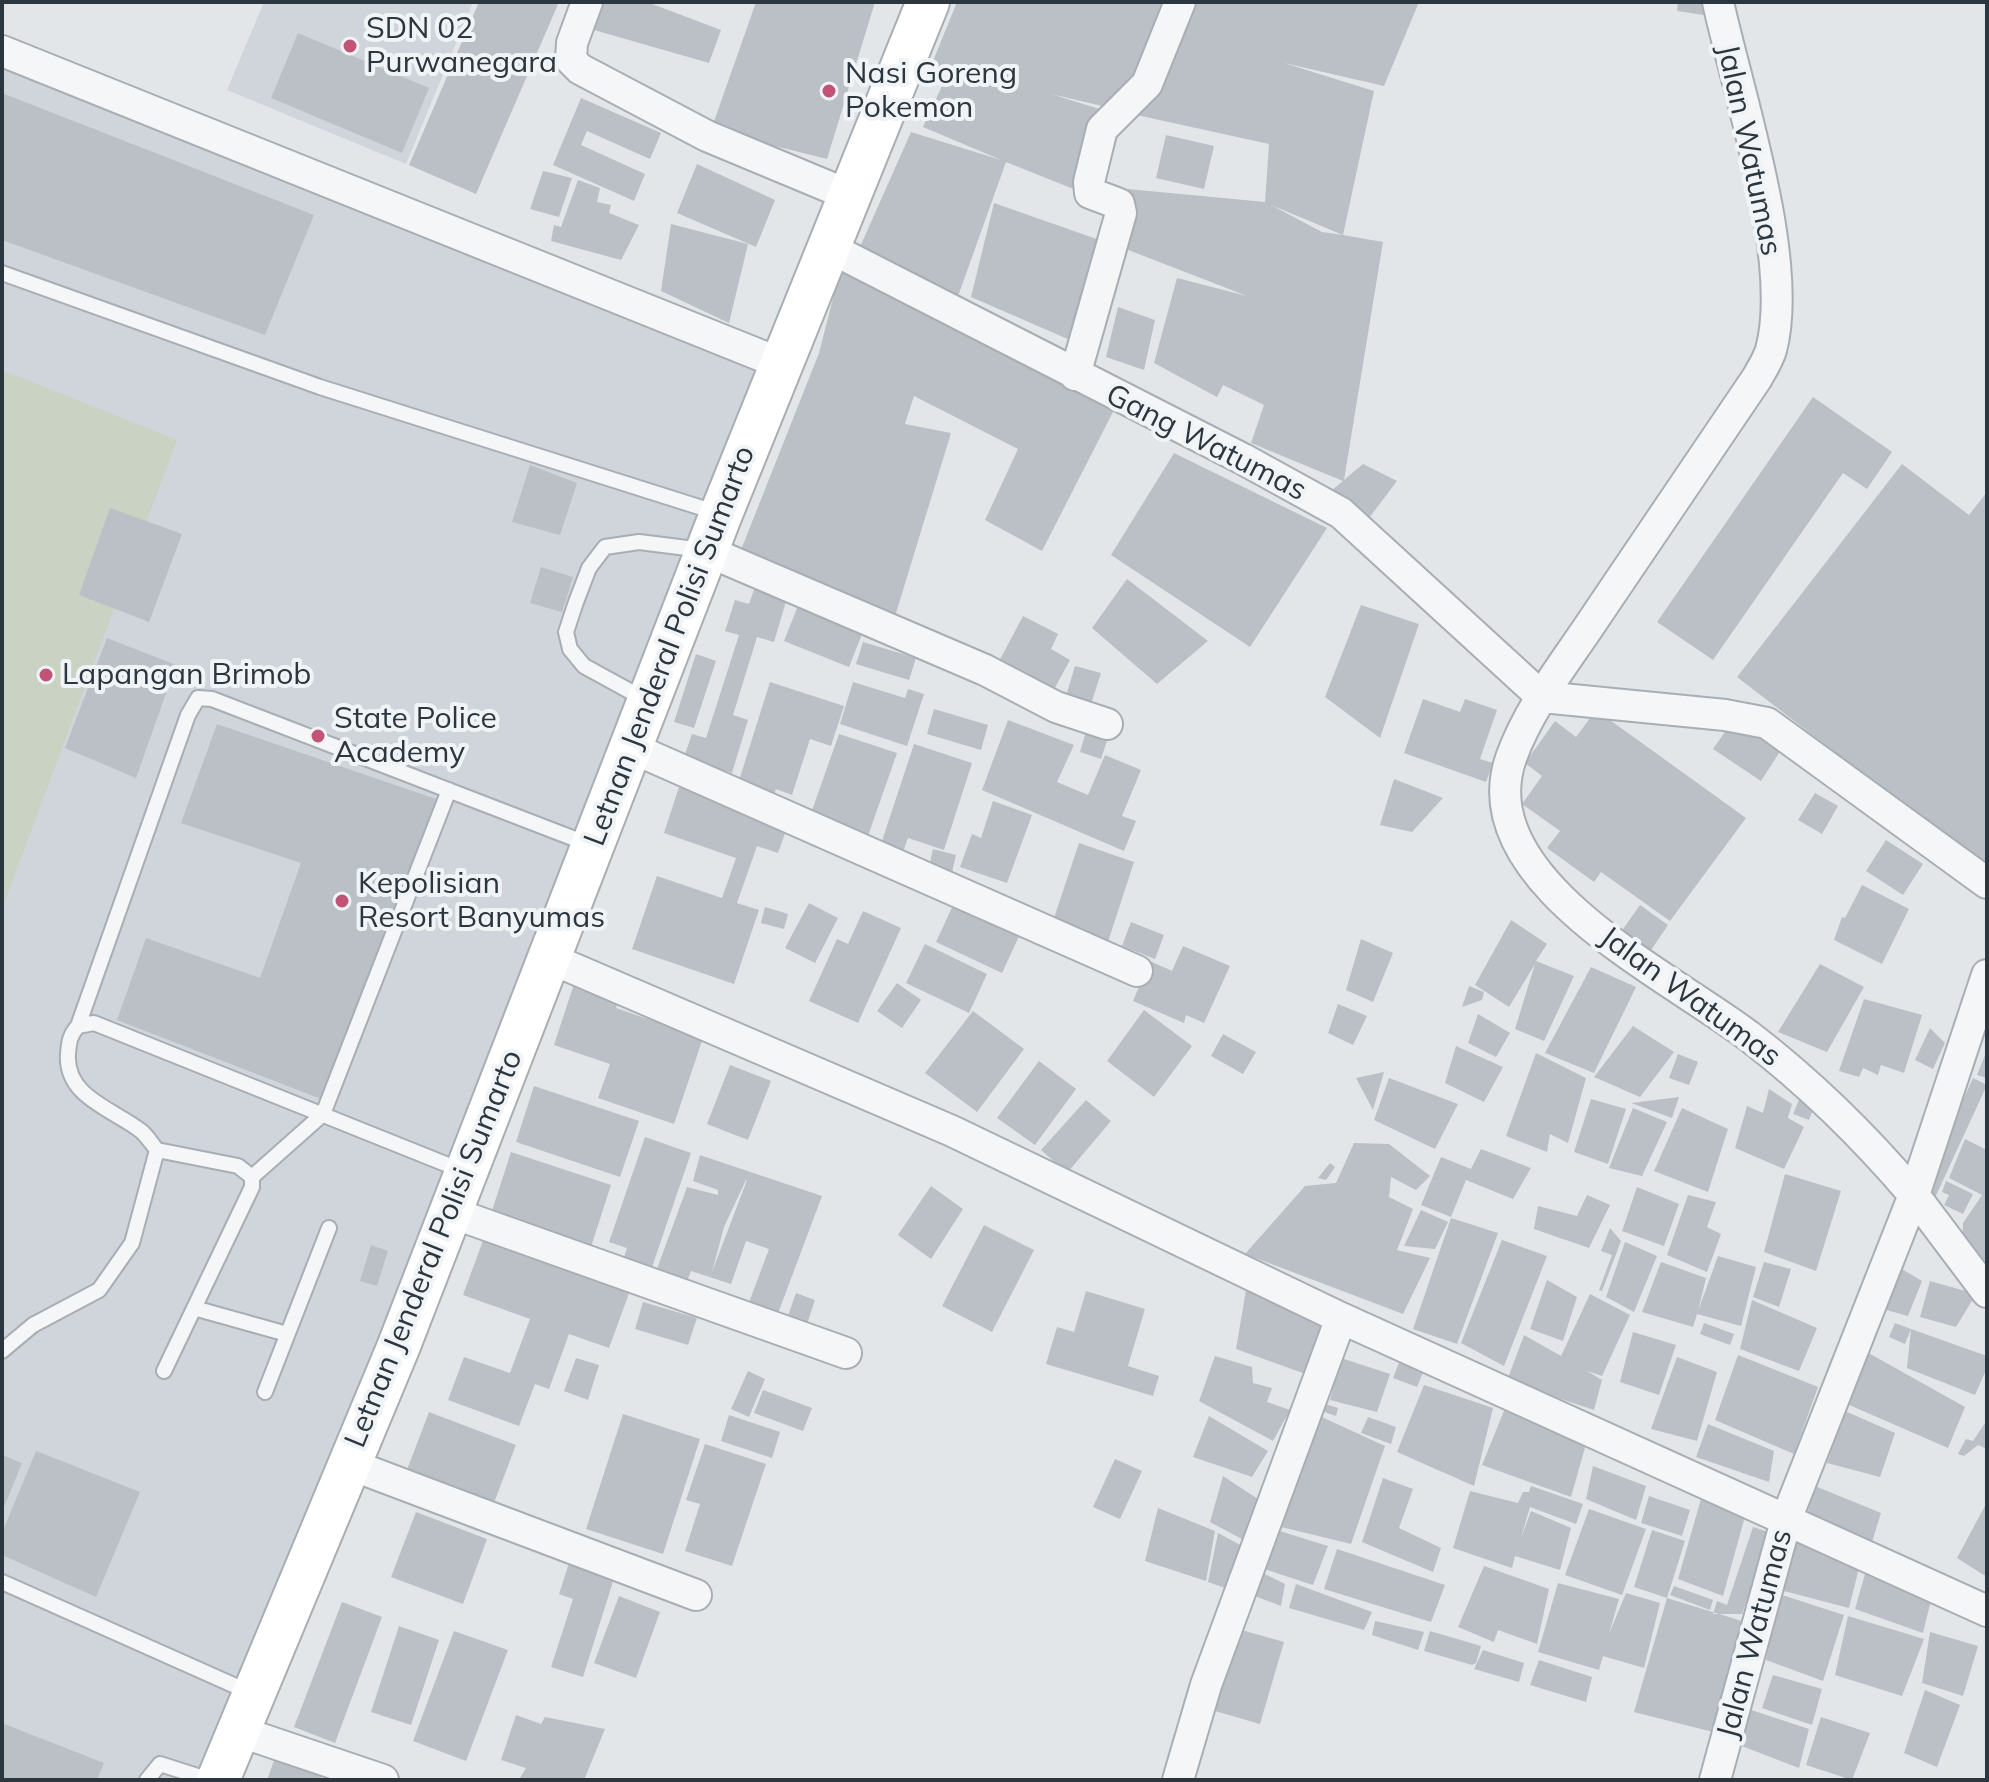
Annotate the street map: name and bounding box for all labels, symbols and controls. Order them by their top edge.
place label: SDN 02 Purwanegara [366,11,557,82]
marker: SDN 02 Purwanegara [341,37,359,55]
street label: Jalan Watumas [1709,41,1789,259]
place label: Nasi Goreng Pokemon [845,56,1017,126]
marker: Nasi Goreng Pokemon [820,82,838,100]
street label: Gang Watumas [1100,377,1312,509]
street label: Letnan Jenderal Polisi Sumarto [577,441,763,851]
place label: Lapangan Brimob [62,657,311,693]
marker: Lapangan Brimob [37,666,55,684]
place label: State Police Academy [334,701,497,772]
marker: State Police Academy [309,727,327,745]
place label: Kepolisian Resort Banyumas [358,866,605,936]
marker: Kepolisian Resort Banyumas [333,892,351,910]
street label: Jalan Watumas [1592,919,1788,1075]
street label: Letnan Jenderal Polisi Sumarto [338,1045,530,1453]
street label: Jalan Watumas [1710,1525,1800,1743]

